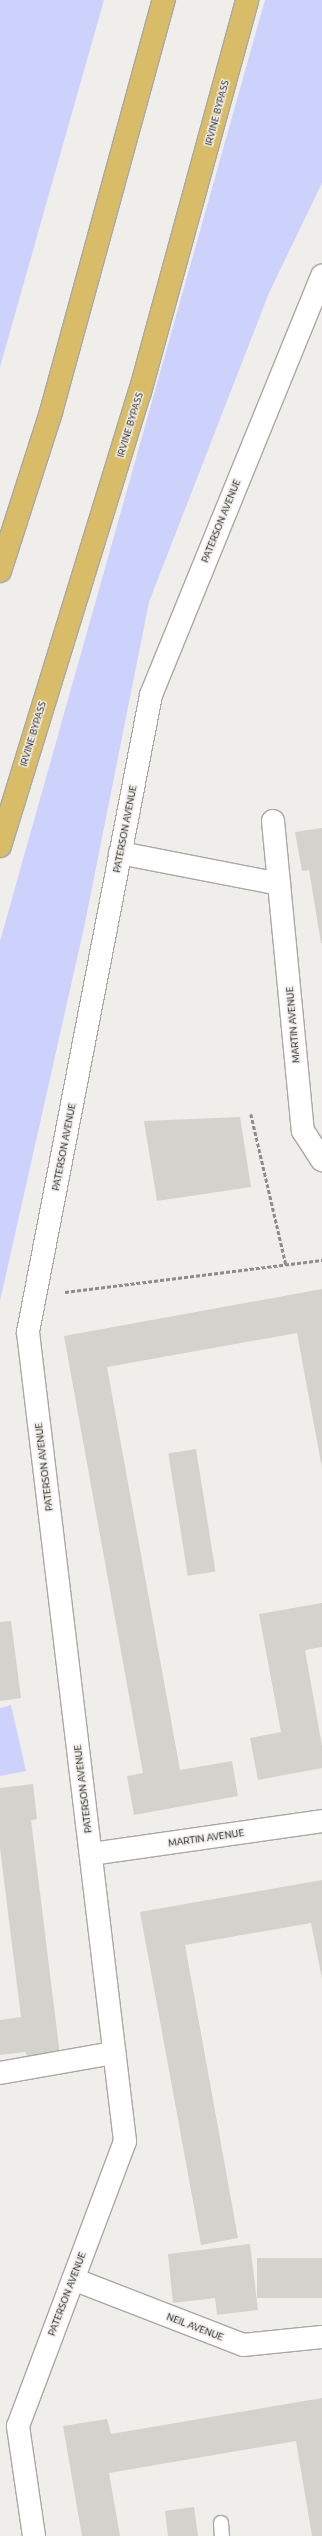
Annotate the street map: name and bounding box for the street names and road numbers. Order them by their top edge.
street label: IRVINE BYPASS [202,79,232,147]
street label: IRVINE BYPASS [114,391,146,459]
street label: PATERSON AVENUE [199,478,243,564]
street label: IRVINE BYPASS [17,700,49,768]
street label: PATERSON AVENUE [111,784,139,874]
street label: MARTIN AVENUE [284,986,302,1064]
street label: PATERSON AVENUE [50,1102,78,1192]
street label: PATERSON AVENUE [33,1422,55,1512]
street label: PATERSON AVENUE [72,1744,94,1834]
street label: MARTIN AVENUE [167,1827,245,1849]
street label: PATERSON AVENUE [45,2250,89,2338]
street label: NEIL AVENUE [165,2311,225,2343]

